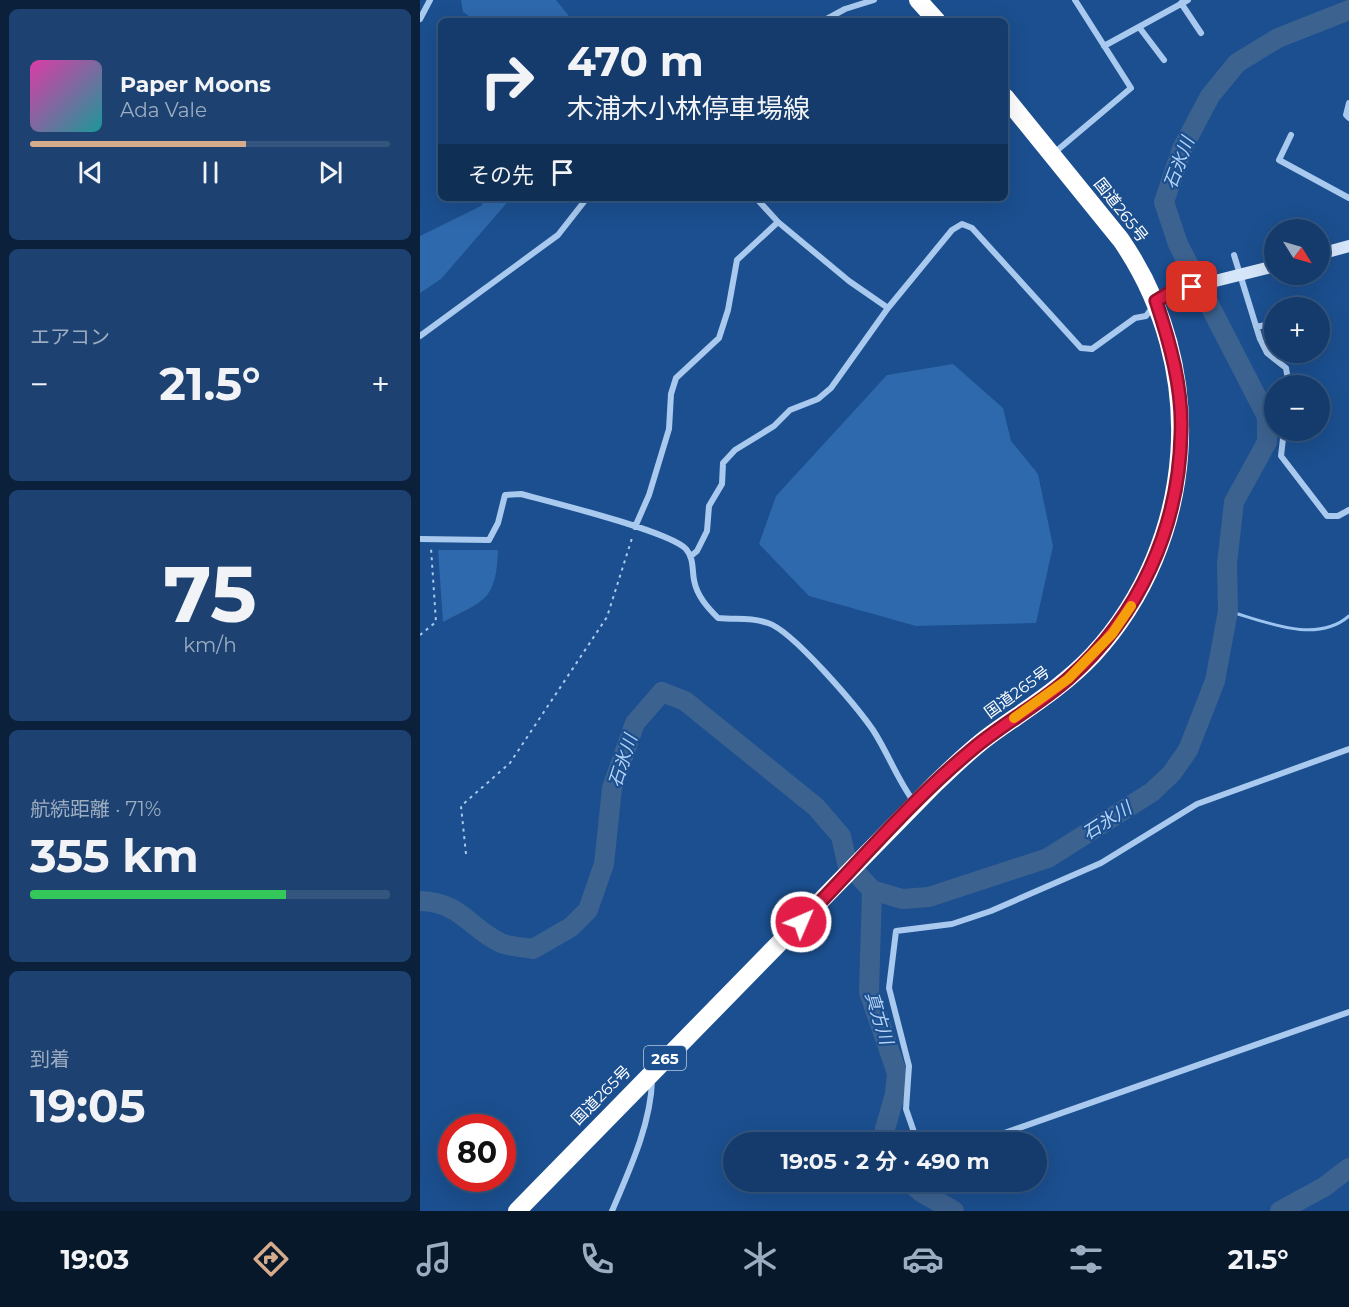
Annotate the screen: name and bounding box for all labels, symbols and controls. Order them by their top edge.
text: 470 m [567,35,704,87]
icon: right [468,42,546,120]
text: Paper Moons [120,71,271,98]
text: 木浦木小林停車場線 [567,92,810,125]
text: Ada Vale [120,98,207,122]
water label: 石氷川 [1159,132,1200,192]
icon: previous [74,156,107,189]
icon: pause [194,156,227,189]
icon: next [314,156,347,189]
icon: arrive [546,156,579,189]
text: その先 [468,162,534,189]
street label: 国道265号 [1090,174,1152,246]
north arrow [1264,219,1330,285]
map controls [1264,219,1330,441]
pin [1166,261,1217,312]
icon: arrive [1175,270,1208,303]
button: + [1264,297,1330,363]
text: エアコン [30,325,110,349]
text: 21.5° [159,356,261,411]
text: − [30,364,49,404]
text: + [371,364,390,404]
button: − [1264,375,1330,441]
text: 75 [163,546,257,642]
text: km/h [183,633,237,657]
street label: 国道265号 [981,662,1053,722]
water label: 石氷川 [604,730,642,790]
water label: 石氷川 [1078,796,1137,845]
text: 航続距離 · 71% [30,797,161,821]
text: 355 km [30,828,199,883]
position arrow [769,890,833,954]
water label: 真方川 [861,989,898,1049]
road number: 265 [644,1046,686,1070]
text: 到着 [30,1047,70,1071]
street label: 国道265号 [567,1061,635,1129]
text: 19:05 [30,1078,145,1133]
speed limit sign: 80 [438,1114,516,1192]
text: 19:05 · 2 分 · 490 m [780,1148,990,1175]
icon: directions [250,1238,292,1280]
icon: music [413,1238,455,1280]
icon: phone [576,1238,618,1280]
icon: climate [739,1238,781,1280]
icon: car [902,1238,944,1280]
icon: filters [1065,1238,1107,1280]
text: 19:03 [60,1243,129,1276]
text: 21.5° [1228,1243,1288,1276]

